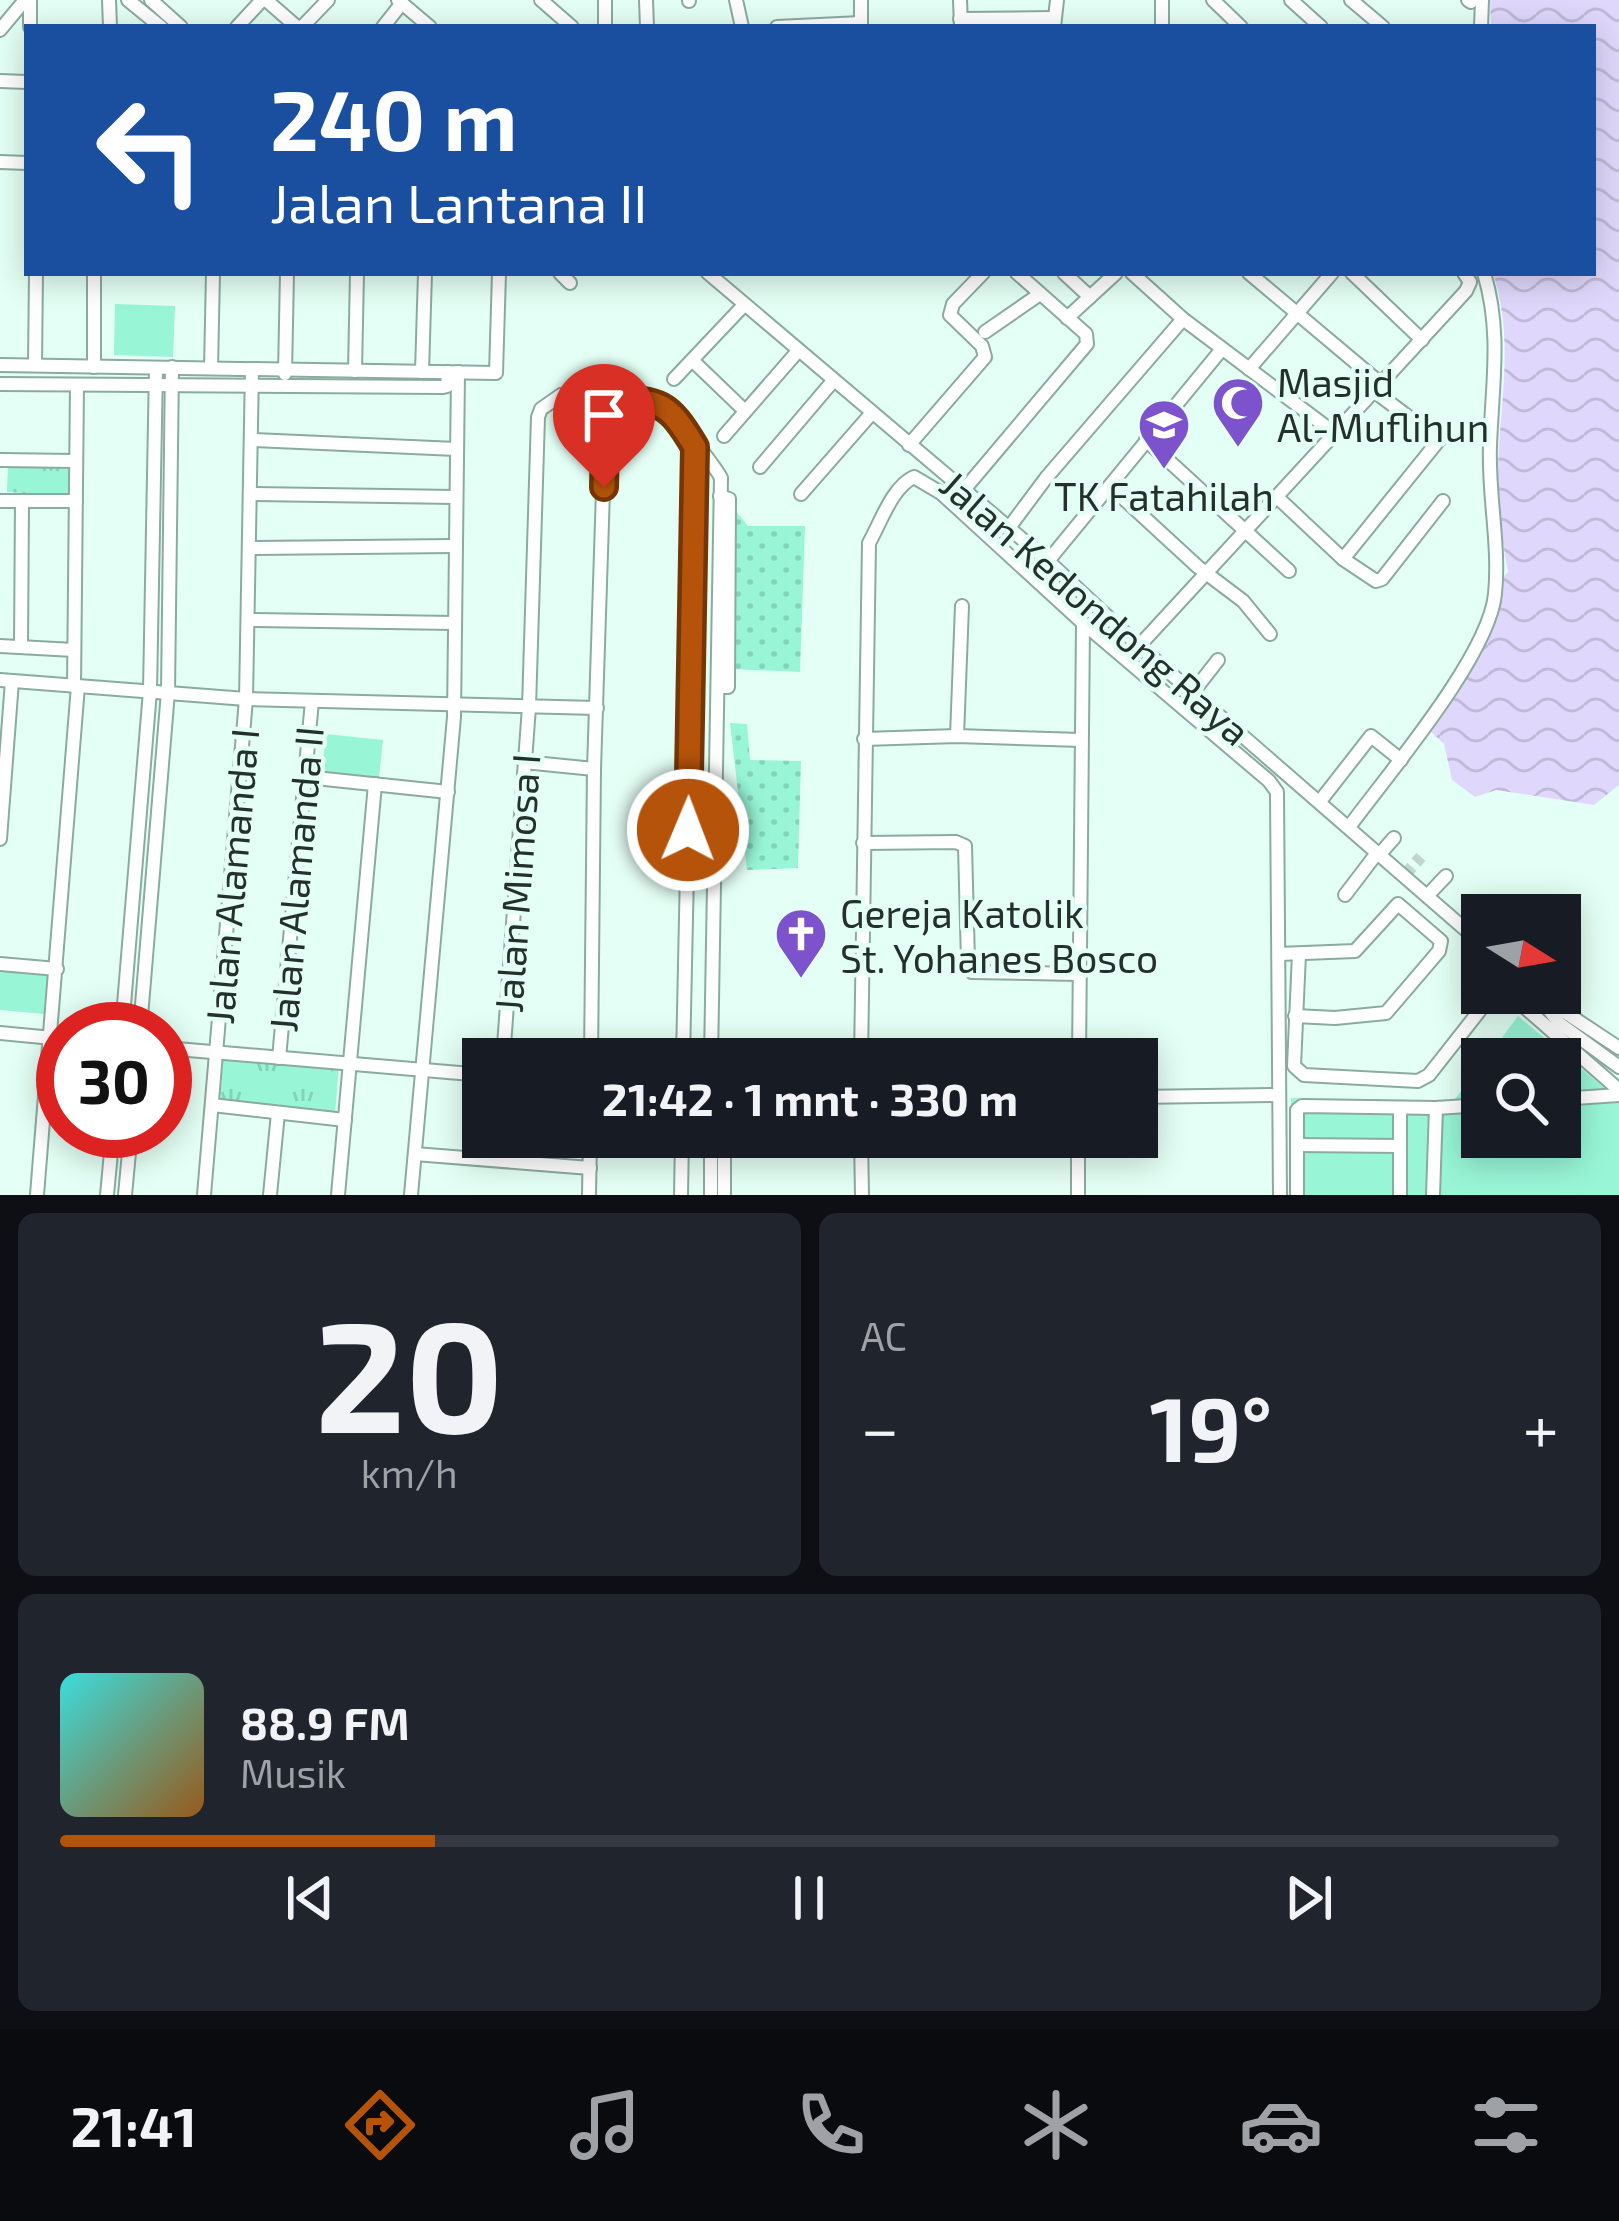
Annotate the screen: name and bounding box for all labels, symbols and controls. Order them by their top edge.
text: 240 m [270,67,517,168]
icon: left [72,72,228,228]
text: Jalan Lantana II [270,169,647,234]
place label: Masjid Al-Muflihun [1277,358,1489,450]
pin [553,364,655,487]
mosque icon: Masjid Al-Muflihun [1210,375,1266,449]
icon: arrive [571,382,637,448]
school or university icon: TK Fatahilah [1136,397,1192,471]
street label: Jalan Kedondong Raya [932,460,1260,754]
place label: TK Fatahilah [1054,472,1274,519]
street label: Jalan Alamanda II [258,724,332,1034]
street label: Jalan Alamanda I [195,726,267,1026]
street label: Jalan Mimosa I [484,752,548,1014]
position arrow [625,767,751,893]
place label: Gereja Katolik St. Yohanes Bosco [840,889,1158,981]
north arrow [1461,894,1581,1014]
map controls [1461,894,1581,1158]
church icon: Gereja Katolik St. Yohanes Bosco [773,906,829,980]
speed limit sign: 30 [36,1002,192,1158]
button: search [1461,1038,1581,1158]
text: 21:42 · 1 mnt · 330 m [602,1071,1018,1125]
text: 20 [315,1277,504,1464]
text: AC [861,1312,907,1359]
text: 19° [1149,1372,1272,1480]
text: − [861,1387,899,1466]
text: + [1523,1387,1559,1466]
text: km/h [361,1449,458,1496]
text: 88.9 FM [240,1695,410,1749]
text: Musik [240,1749,346,1796]
icon: previous [277,1865,343,1931]
icon: pause [776,1865,842,1931]
icon: next [1276,1865,1342,1931]
icon: directions [338,2083,422,2167]
icon: music [563,2083,647,2167]
icon: phone [789,2083,873,2167]
icon: climate [1014,2083,1098,2167]
icon: car [1239,2083,1323,2167]
icon: filters [1464,2083,1548,2167]
text: 21:41 [71,2093,197,2158]

